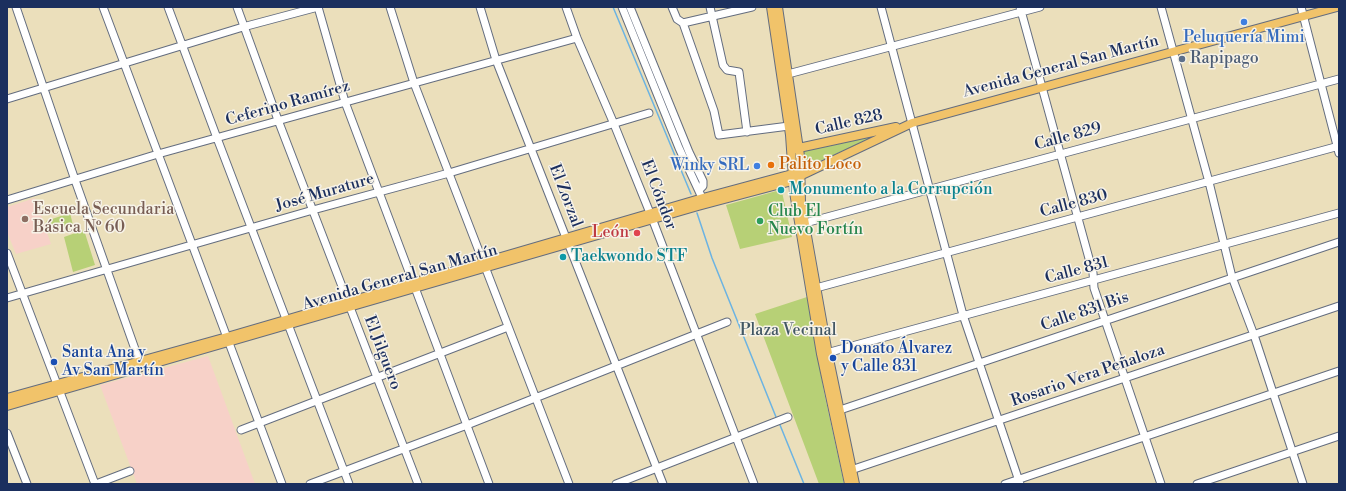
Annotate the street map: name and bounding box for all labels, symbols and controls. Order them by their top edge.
marker: Peluquería Mimi [1239,17,1249,27]
place label: Peluquería Mimi [1183,28,1305,48]
street label: Avenida General San Martín [961,32,1161,102]
place label: Rapipago [1190,49,1259,69]
marker: Rapipago [1177,54,1187,64]
street label: Ceferino Ramírez [224,77,352,131]
street label: Calle 828 [813,106,885,140]
street label: Calle 829 [1032,119,1104,155]
place label: Palito Loco [779,155,861,175]
place label: Winky SRL [670,156,749,176]
street label: El Cóndor [636,157,680,233]
marker: Palito Loco [766,160,776,170]
marker: Winky SRL [752,161,762,171]
street label: El Zorzal [544,162,586,230]
street label: José Murature [273,170,377,216]
place label: Monumento a la Corrupción [789,180,993,200]
marker: Monumento a la Corrupción [776,185,786,195]
street label: Calle 830 [1038,186,1110,222]
place label: Escuela Secundaria Básica Nº 60 [33,200,174,238]
place label: Club El Nuevo Fortín [768,202,863,240]
marker: Escuela Secundaria Básica Nº 60 [20,214,30,224]
marker: Club El Nuevo Fortín [755,216,765,226]
place label: León [592,223,629,243]
marker: León [632,228,642,238]
street label: Avenida General San Martín [300,241,500,315]
place label: Taekwondo STF [571,247,687,267]
marker: Taekwondo STF [558,252,568,262]
street label: Calle 831 [1043,253,1111,289]
street label: Calle 831 Bis [1038,288,1132,336]
street label: El Jilguero [359,313,405,393]
park label: Plaza Vecinal [740,321,836,341]
place label: Donato Álvarez y Calle 831 [841,339,952,377]
street label: Rosario Vera Peñaloza [1009,341,1167,411]
place label: Santa Ana y Av San Martín [62,343,164,381]
marker: Donato Álvarez y Calle 831 [828,353,838,363]
marker: Santa Ana y Av San Martín [49,357,59,367]

